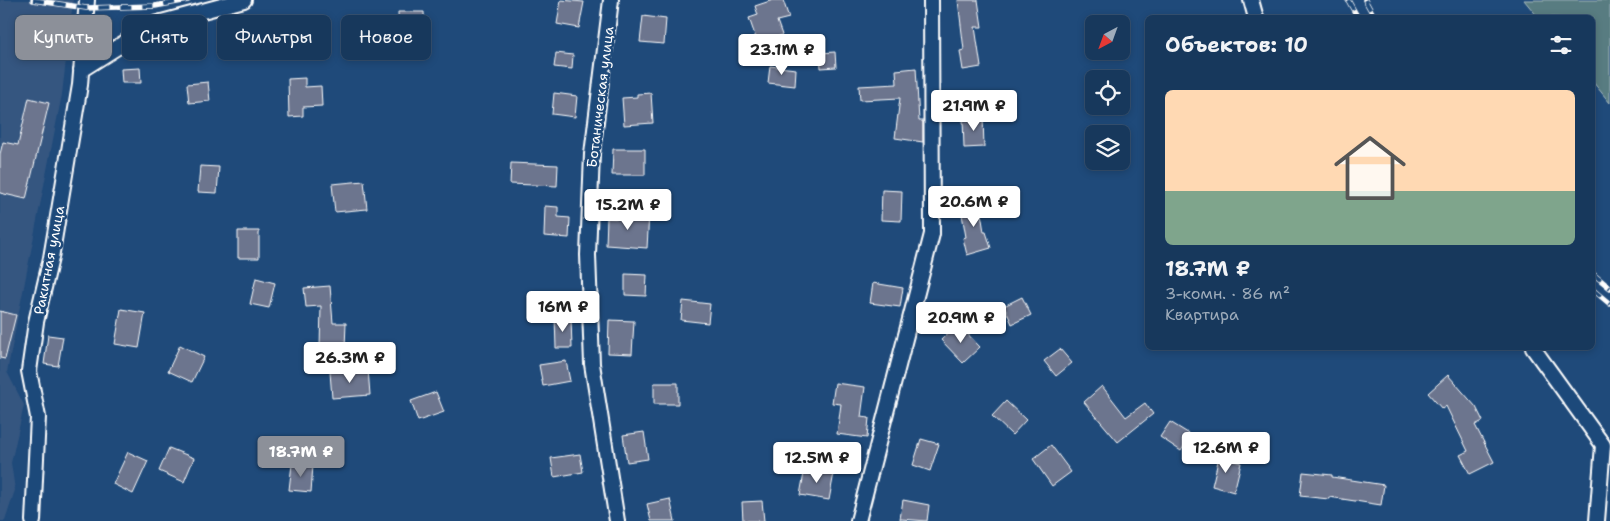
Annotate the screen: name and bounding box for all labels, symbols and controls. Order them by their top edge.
chip: Купить [15,15,112,60]
chip: Снять [122,15,207,60]
chip: Фильтры [217,15,331,60]
chip: Новое [341,15,431,60]
north arrow [1085,15,1130,60]
map controls [1085,15,1130,170]
street label: Ботаническая улица [582,25,618,169]
text: Объектов: 10 [1165,31,1308,59]
icon: filters [1547,31,1575,59]
pin: 23.1M ₽ [736,34,828,76]
text: 23.1M ₽ [749,39,815,60]
button: locate [1085,70,1130,115]
pin: 21.9M ₽ [928,90,1020,132]
text: 21.9M ₽ [942,95,1006,116]
icon: home [1325,123,1415,213]
button: layers [1085,125,1130,170]
pin: 20.6M ₽ [928,186,1020,228]
pin: 15.2M ₽ [582,188,674,231]
text: 20.6M ₽ [939,191,1009,212]
text: 15.2M ₽ [595,194,661,215]
street label: Ракитная улица [30,204,68,316]
text: 18.7M ₽ [1165,255,1250,283]
text: 3-комн. · 86 m² [1165,283,1290,304]
pin: 16M ₽ [528,290,598,333]
text: 16M ₽ [537,296,589,317]
pin: 20.9M ₽ [915,302,1007,344]
text: Квартира [1165,304,1239,325]
text: 20.9M ₽ [927,307,995,328]
pin: 26.3M ₽ [304,342,396,384]
text: 26.3M ₽ [315,347,385,368]
pin: 12.6M ₽ [1180,432,1272,474]
pin: 18.7M ₽ [255,436,347,478]
text: 12.6M ₽ [1193,437,1259,458]
text: 18.7M ₽ [268,441,334,462]
pin: 12.5M ₽ [771,442,863,484]
text: 12.5M ₽ [784,447,850,468]

